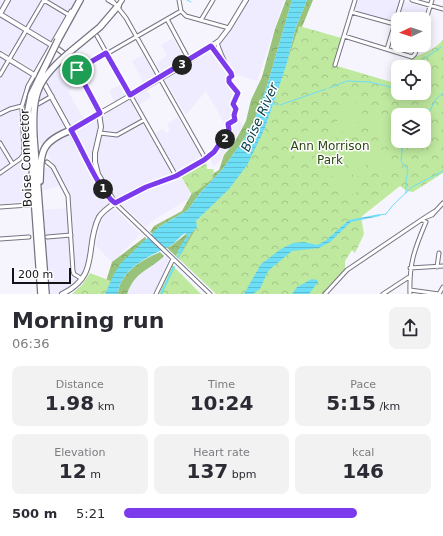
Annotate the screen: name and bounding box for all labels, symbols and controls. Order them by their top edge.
north arrow [391,12,431,52]
map controls [391,12,431,148]
pin [60,53,94,87]
pin: 3 [172,55,192,75]
text: 3 [178,58,186,71]
icon: arrive [66,59,88,81]
button: locate [391,60,431,100]
water label: Boise River [238,79,282,154]
button: layers [391,108,431,148]
street label: Boise Connector [17,109,35,207]
pin: 2 [215,129,235,149]
text: 2 [221,132,229,145]
park label: Ann Morrison Park [290,139,370,167]
pin: 1 [93,179,113,199]
text: 1 [99,182,107,195]
scale bar [12,266,71,285]
text: 200 m [18,268,53,281]
button: share [389,307,431,349]
text: Morning run [12,308,164,333]
text: 06:36 [12,336,49,351]
text: Distance [56,378,104,391]
text: Time [208,378,235,391]
text: Pace [350,378,376,391]
text: 1.98 [45,391,94,415]
text: 10:24 [190,391,253,415]
text: 5:15 [326,391,376,415]
text: km [94,400,115,413]
text: /km [376,400,400,413]
text: Elevation [54,446,105,459]
text: Heart rate [193,446,250,459]
text: kcal [352,446,374,459]
text: 12 [59,459,87,483]
text: 137 [187,459,228,483]
text: 146 [342,459,384,483]
text: m [87,468,101,481]
text: bpm [228,468,256,481]
text: 500 m [12,506,57,521]
text: 5:21 [76,506,105,521]

